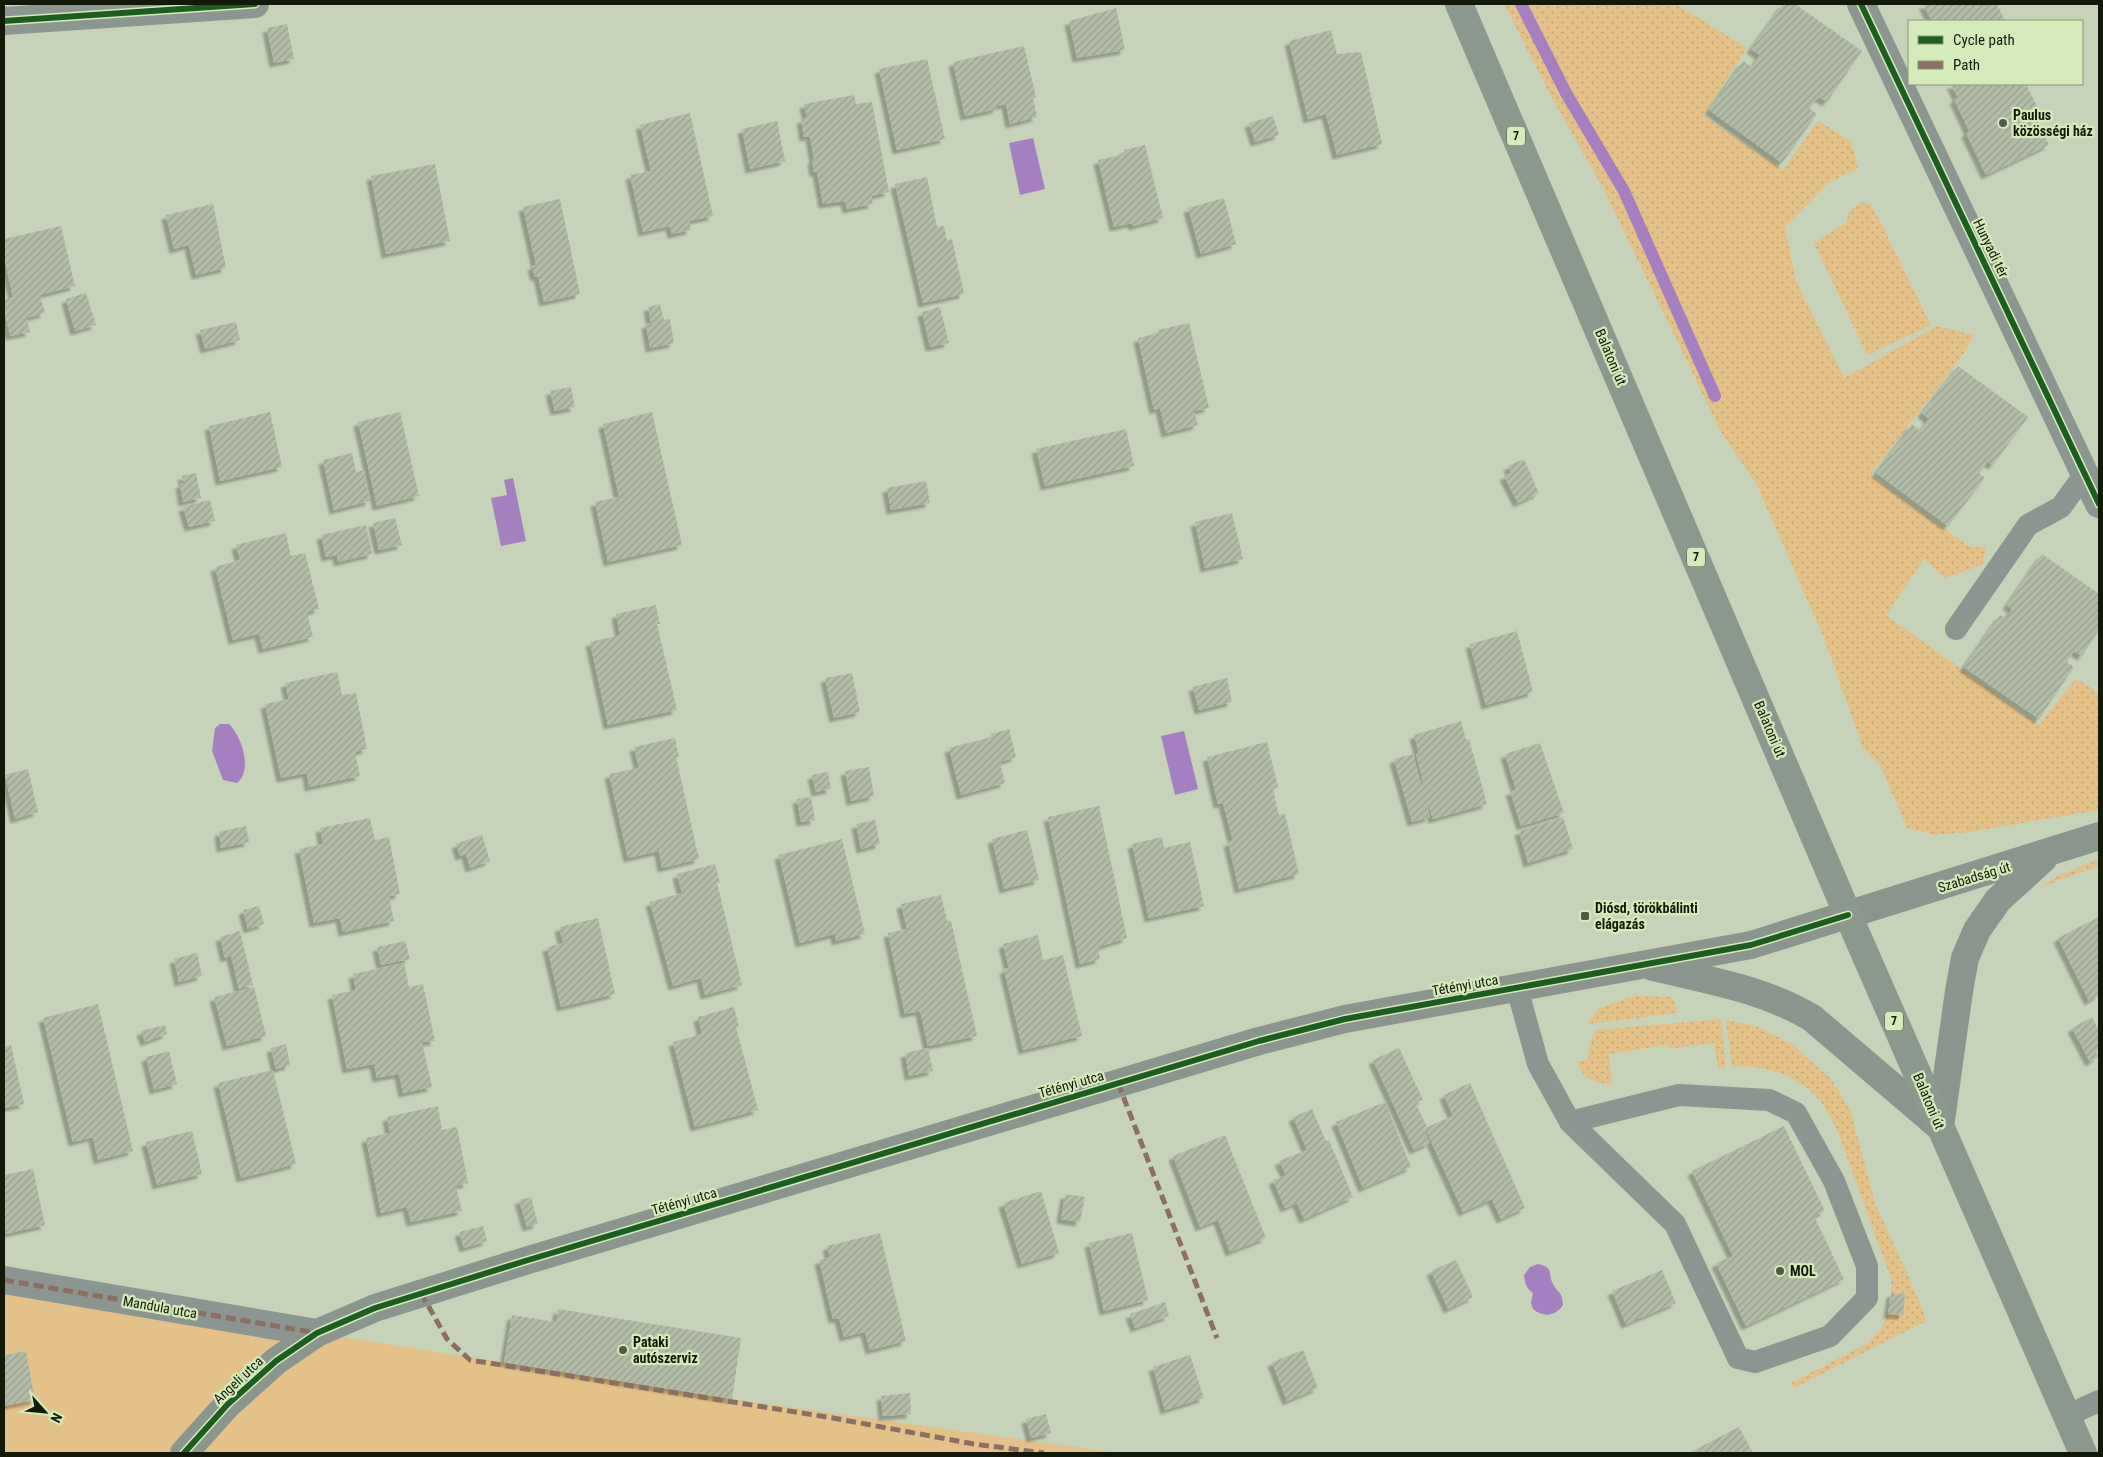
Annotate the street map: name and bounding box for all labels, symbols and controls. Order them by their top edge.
legend [1908,20,2083,85]
text: Cycle path [1953,31,2015,49]
text: Path [1953,56,1980,74]
place label: Paulus közösségi ház [2013,107,2093,139]
marker: Paulus közösségi ház [1997,117,2009,129]
road number: 7 [1507,126,1525,146]
street label: Hunyadi tér [1970,216,2012,280]
street label: Balatoni út [1592,327,1630,387]
road number: 7 [1687,548,1705,566]
street label: Balatoni út [1751,699,1789,759]
street label: Szabadság út [1936,858,2012,896]
place label: Diósd, törökbálinti elágazás [1595,900,1698,932]
marker: Diósd, törökbálinti elágazás [1579,910,1591,922]
street label: Tétényi utca [1431,971,1499,999]
road number: 7 [1885,1011,1903,1030]
street label: Tétényi utca [1037,1067,1105,1101]
street label: Balatoni út [1910,1071,1948,1131]
street label: Tétényi utca [650,1184,718,1218]
place label: MOL [1790,1263,1816,1279]
marker: MOL [1774,1265,1786,1277]
street label: Mandula utca [122,1293,198,1321]
place label: Pataki autószerviz [633,1334,698,1366]
marker: Pataki autószerviz [617,1344,629,1356]
street label: Angeli utca [210,1353,266,1407]
north arrow [20,1387,70,1437]
text: N [48,1410,66,1425]

